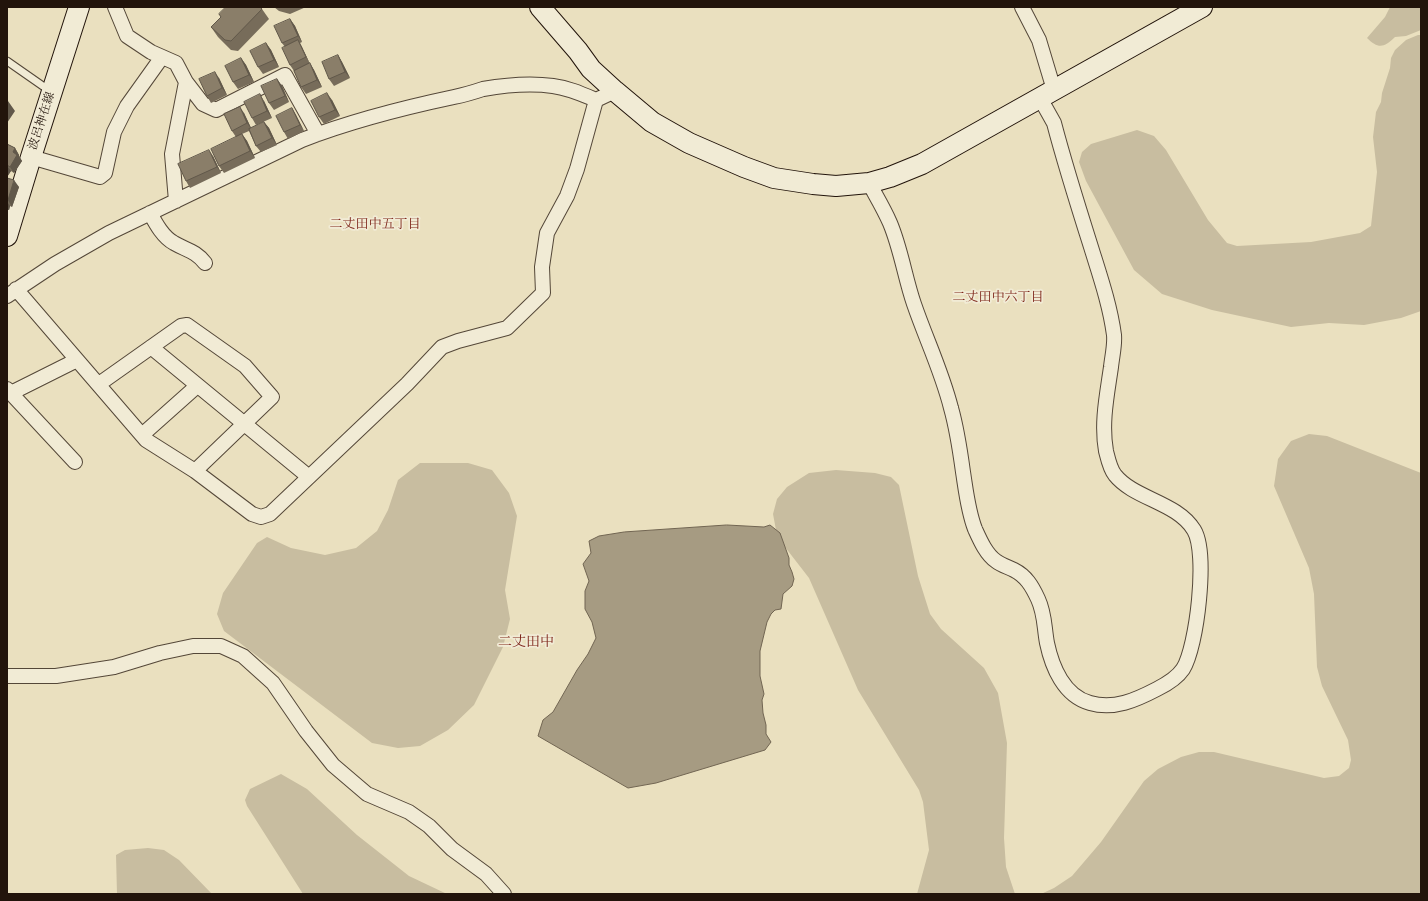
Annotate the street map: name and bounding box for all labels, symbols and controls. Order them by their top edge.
street label: 波呂神在線 [26,90,58,152]
district label: 二丈田中五丁目 [330,217,420,233]
district label: 二丈田中六丁目 [953,290,1043,306]
district label: 二丈田中 [498,634,554,650]

